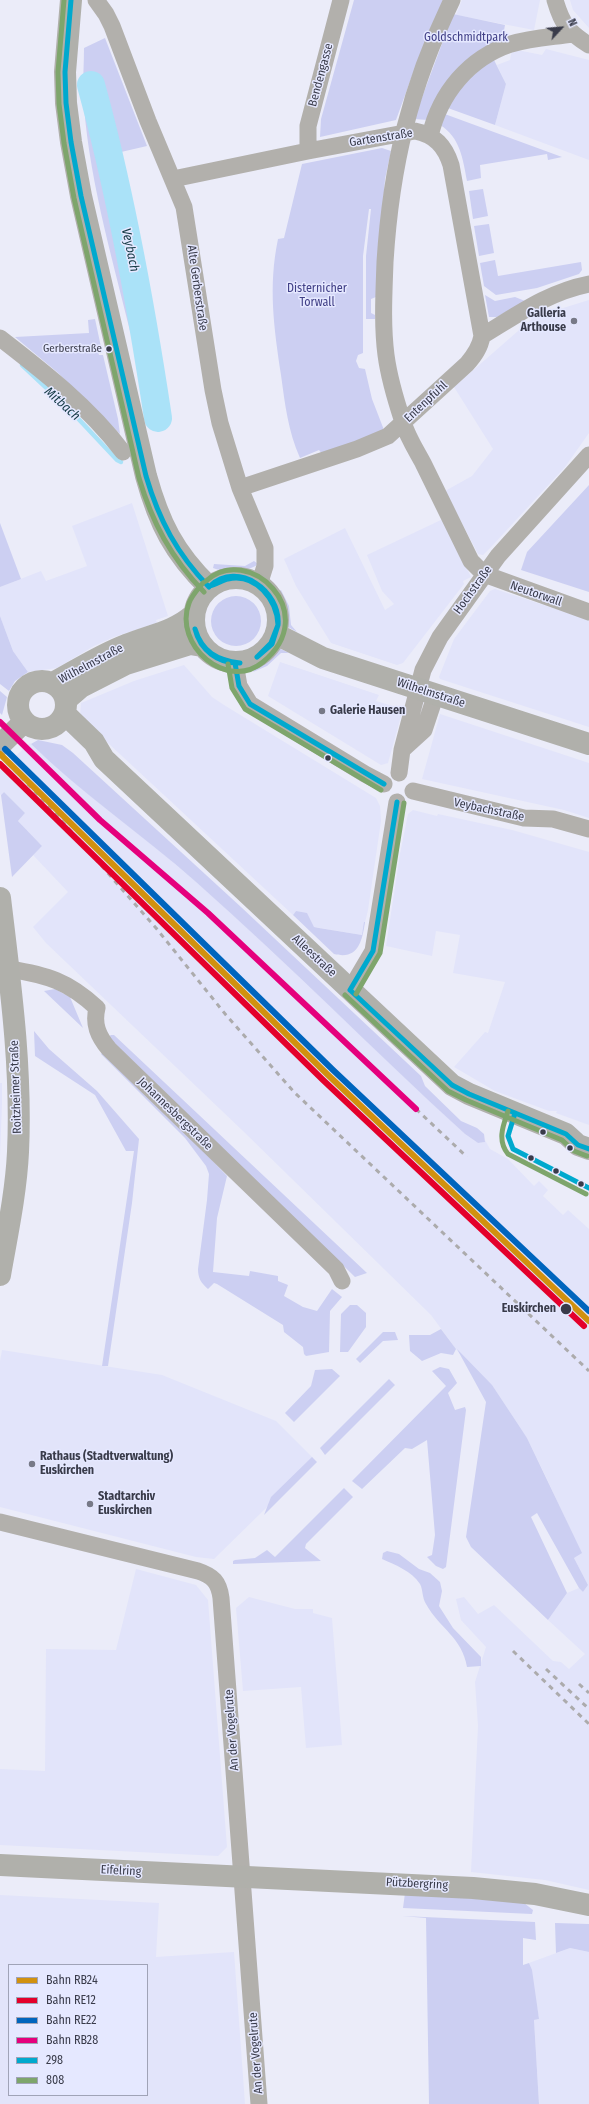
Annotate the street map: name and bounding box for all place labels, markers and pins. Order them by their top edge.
place label: Galleria Arthouse [521,307,566,335]
marker: Galleria Arthouse [569,316,579,326]
place label: Gerberstraße [43,342,102,356]
marker: Gerberstraße [104,344,114,354]
place label: Galerie Hausen [330,704,405,718]
marker: Galerie Hausen [317,706,327,716]
unlabelled marker [323,753,333,763]
unlabelled marker [538,1127,548,1137]
unlabelled marker [565,1143,575,1153]
unlabelled marker [526,1153,536,1163]
unlabelled marker [551,1166,561,1176]
unlabelled marker [576,1179,586,1189]
place label: Euskirchen [502,1302,556,1316]
marker: Euskirchen [559,1302,573,1316]
place label: Rathaus (Stadtverwaltung) Euskirchen [40,1450,173,1478]
marker: Rathaus (Stadtverwaltung) Euskirchen [27,1459,37,1469]
place label: Stadtarchiv Euskirchen [98,1490,155,1518]
marker: Stadtarchiv Euskirchen [85,1499,95,1509]

